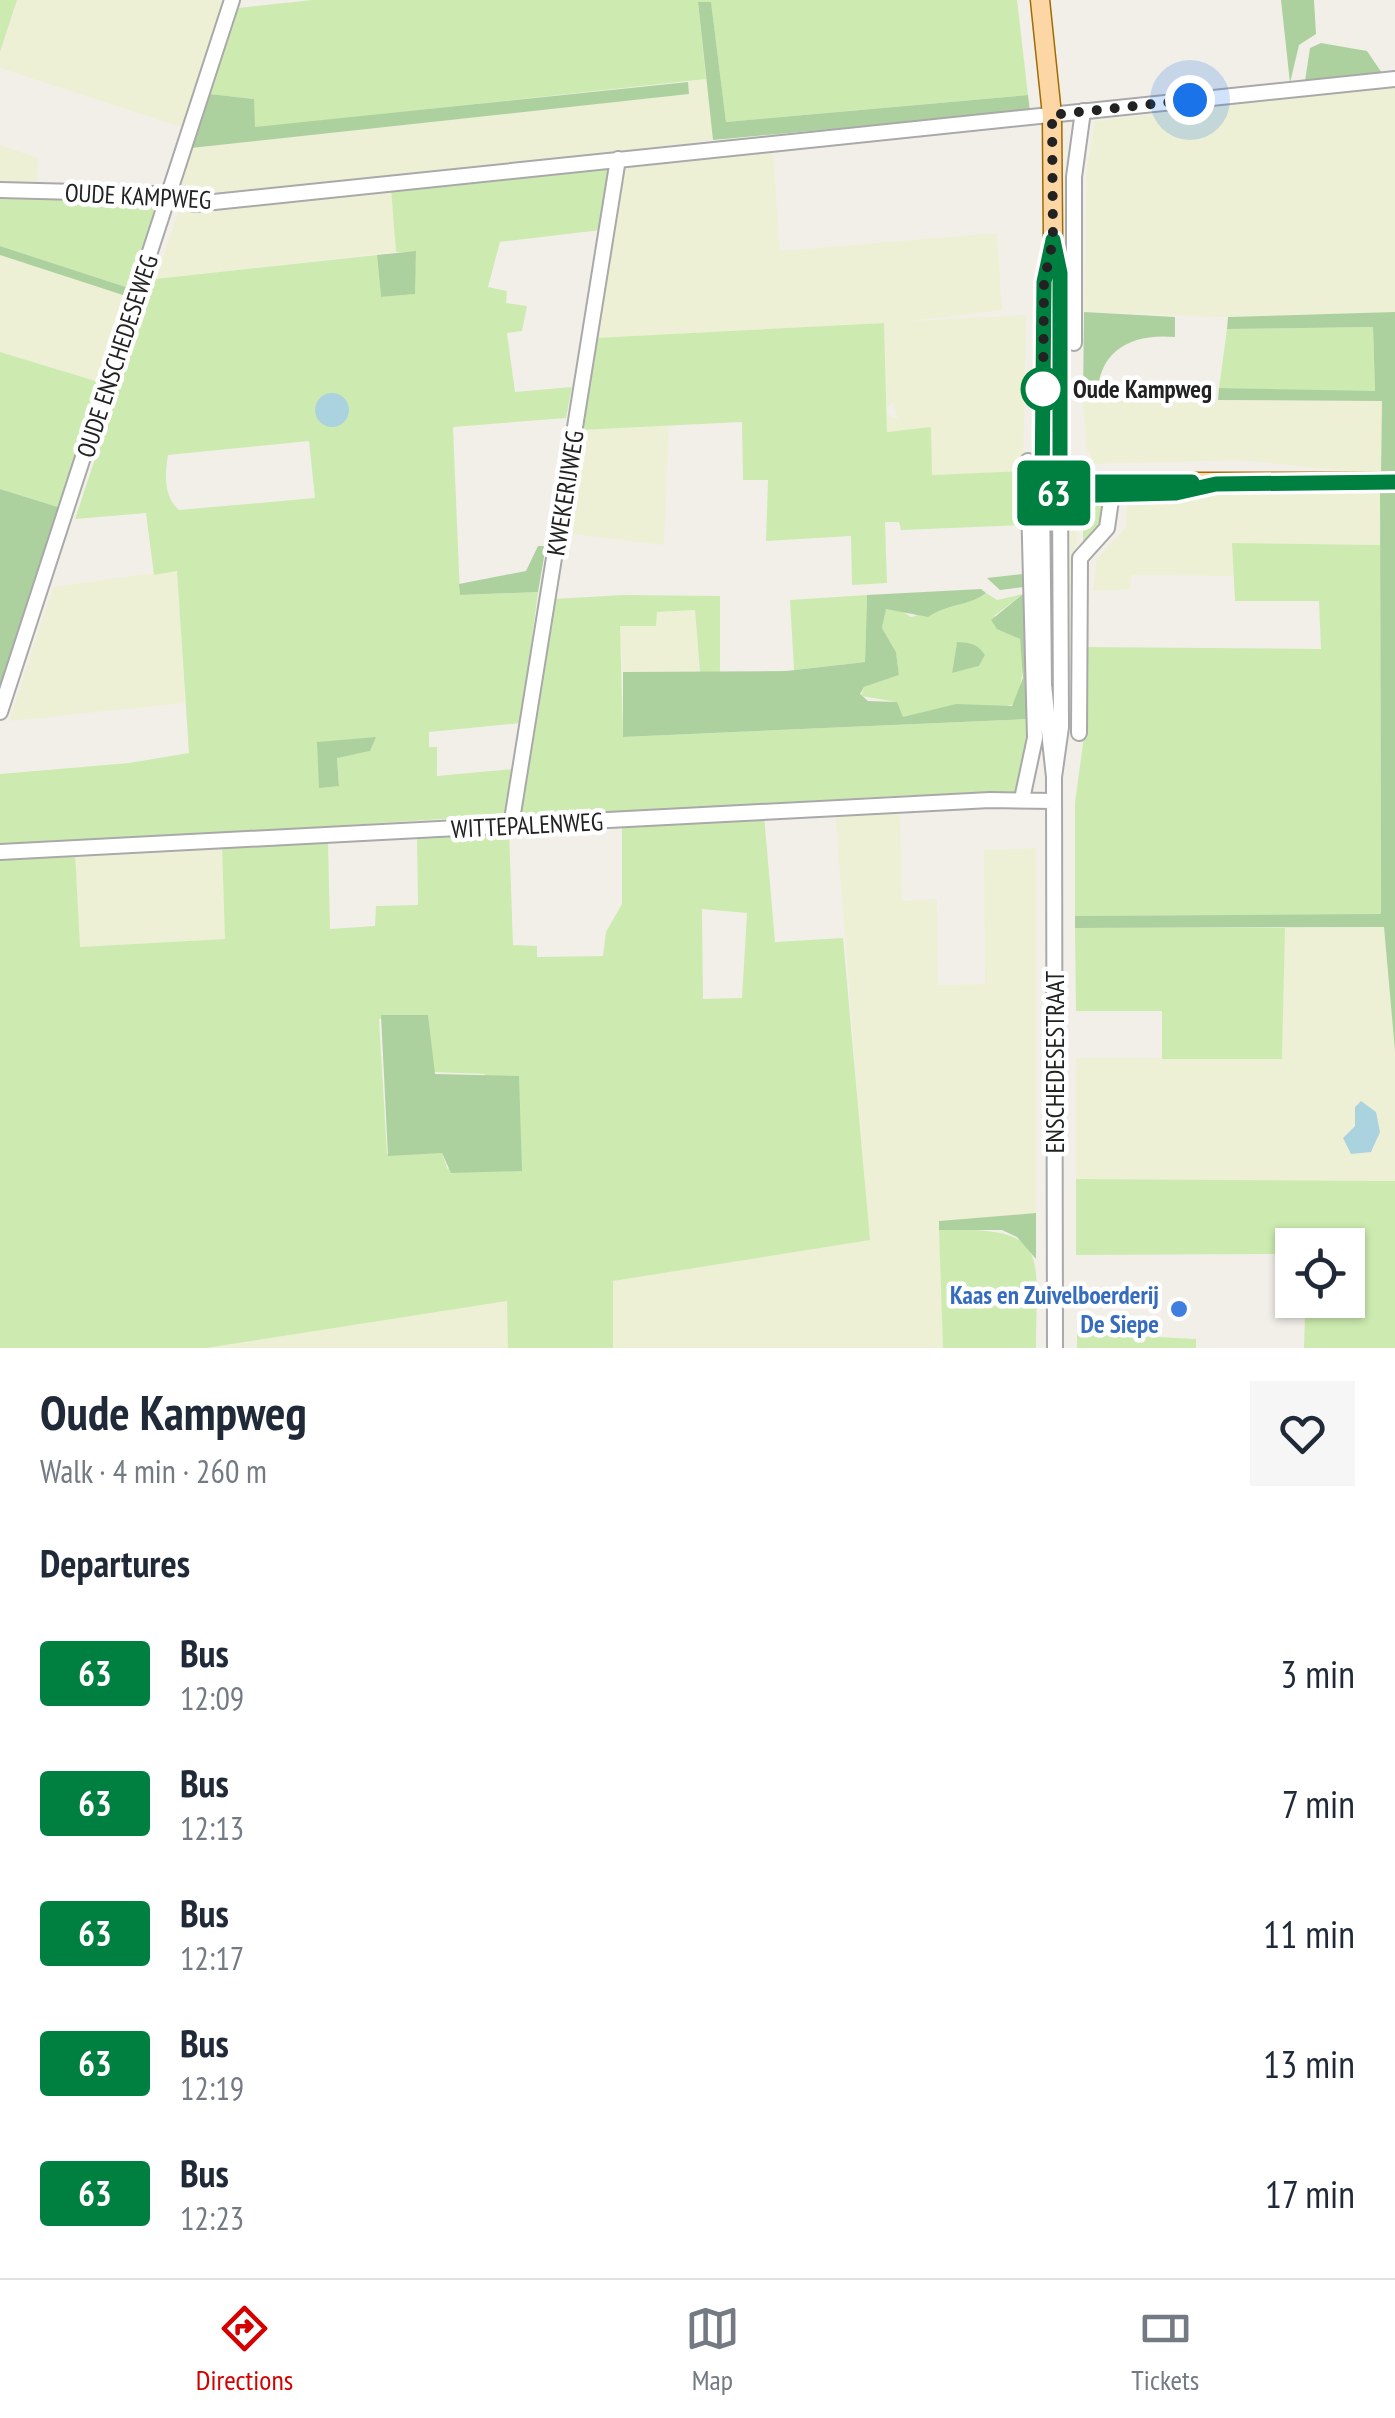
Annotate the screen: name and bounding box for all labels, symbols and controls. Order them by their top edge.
your location [1165,75,1215,125]
street label: OUDE KAMPWEG [64,176,212,216]
street label: OUDE ENSCHEDESEWEG [69,251,165,461]
marker: Oude Kampweg [1022,368,1064,410]
place label: Oude Kampweg [1073,373,1212,405]
street label: KWEKERIJWEG [539,428,591,558]
line badge: 63 [1009,460,1099,526]
text: 63 [1037,470,1071,516]
street label: WITTEPALENWEG [450,805,604,845]
street label: ENSCHEDESESTRAAT [1039,971,1071,1153]
map controls [1275,1228,1365,1318]
button: locate [1275,1228,1365,1318]
place label: Kaas en Zuivelboerderij De Siepe [950,1279,1159,1340]
marker: Kaas en Zuivelboerderij De Siepe [1168,1298,1190,1320]
text: Oude Kampweg [40,1381,307,1443]
button: heart [1250,1381,1355,1486]
text: Walk · 4 min · 260 m [40,1450,267,1492]
text: Departures [40,1538,190,1587]
text: Bus [180,1628,229,1677]
text: 3 min [1280,1649,1355,1698]
text: 63 [78,1650,112,1696]
text: 12:09 [180,1677,244,1719]
text: Bus [180,1758,229,1807]
text: 7 min [1282,1779,1355,1828]
text: 63 [78,1780,112,1826]
text: 12:13 [180,1807,244,1849]
text: Bus [180,1888,229,1937]
text: 11 min [1263,1909,1355,1958]
text: 63 [78,1910,112,1956]
text: 12:17 [180,1937,244,1979]
text: Bus [180,2018,229,2067]
text: 13 min [1263,2039,1355,2088]
text: 63 [78,2040,112,2086]
text: 12:19 [180,2067,244,2109]
text: Bus [180,2148,229,2197]
text: 17 min [1265,2169,1355,2218]
text: 63 [78,2170,112,2216]
text: 12:23 [180,2197,244,2239]
tab: Directions [196,2301,293,2398]
tab: Map [685,2301,740,2398]
tab: Tickets [1131,2301,1199,2398]

